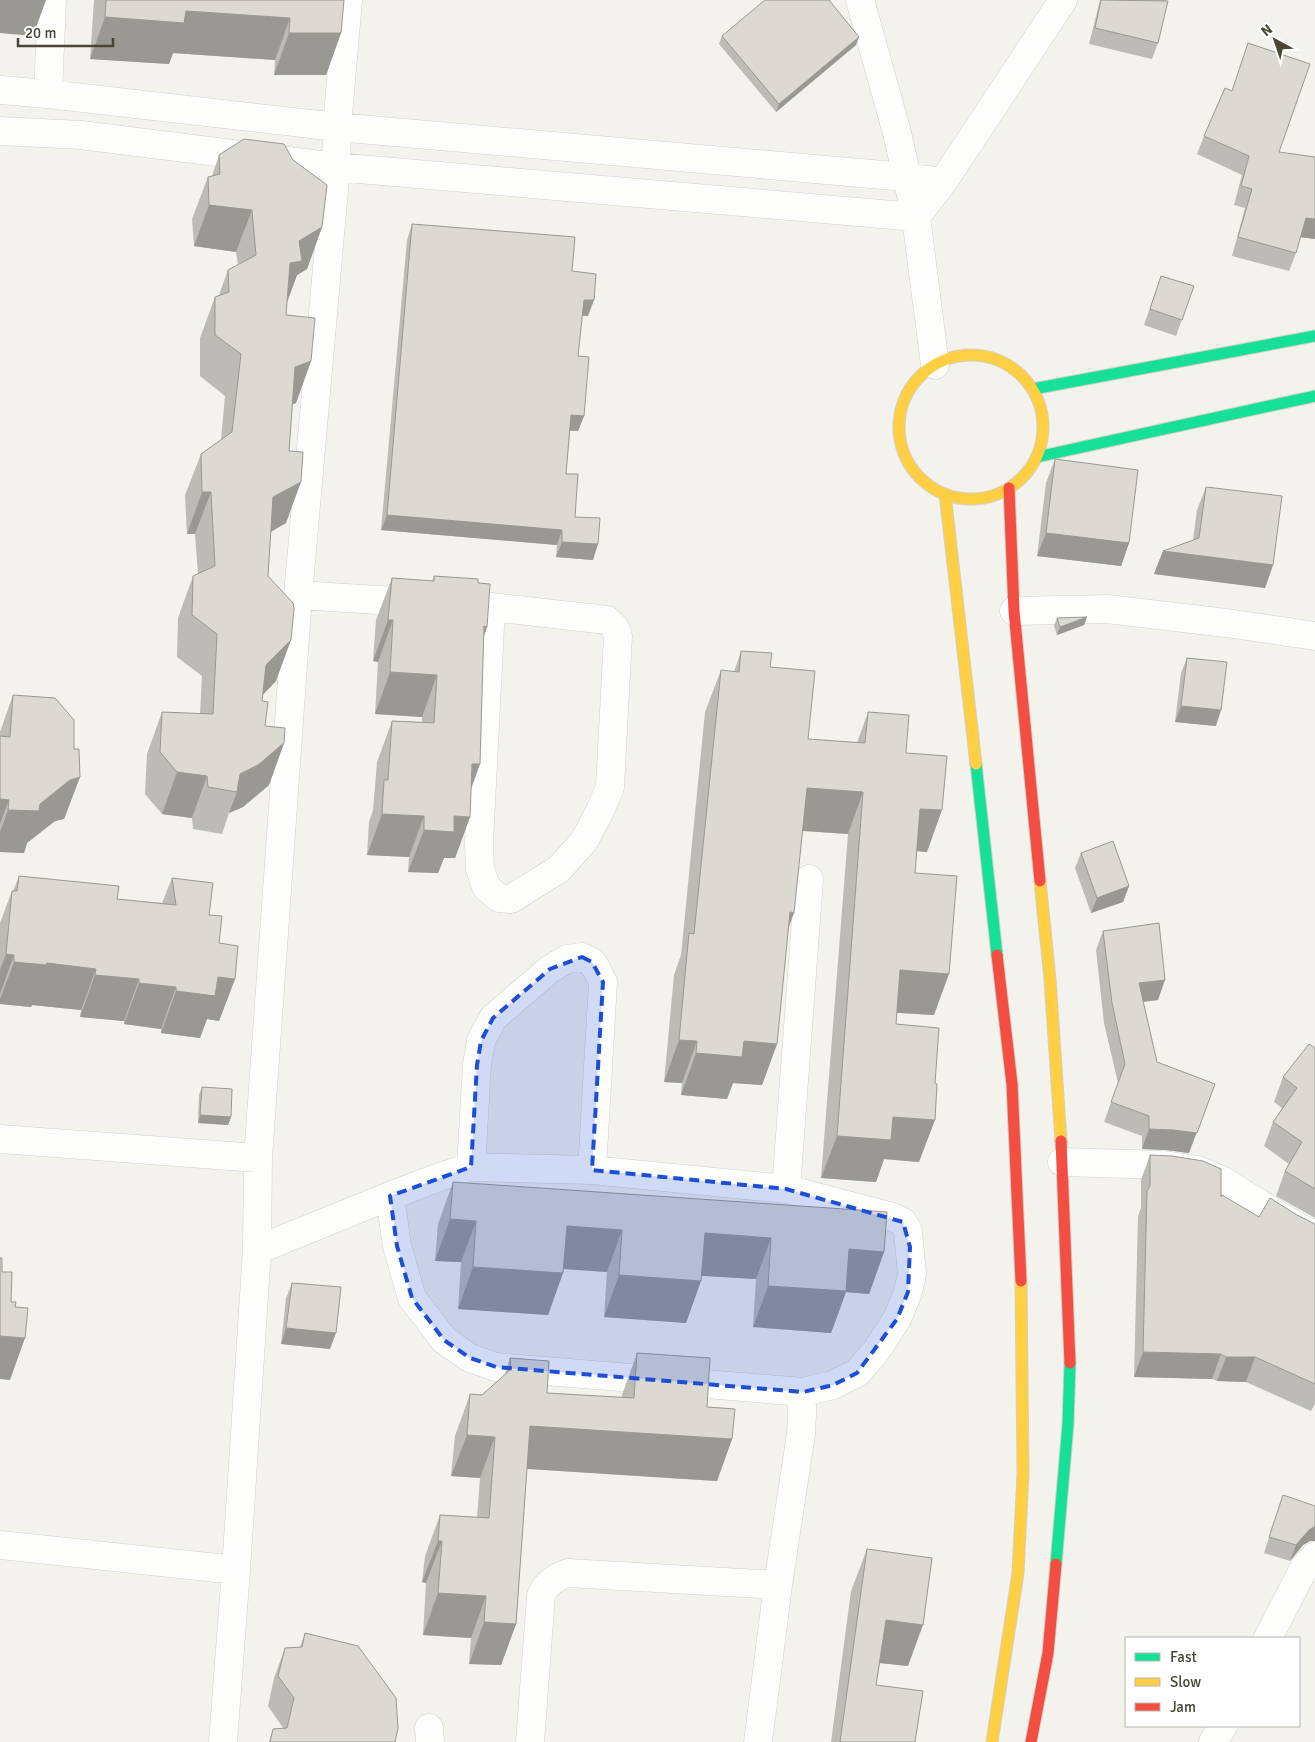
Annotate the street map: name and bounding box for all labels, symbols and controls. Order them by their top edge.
scale bar [18,15,112,47]
north arrow [1250,15,1300,65]
text: N [1258,21,1276,40]
text: 20 m [25,24,56,42]
legend [1125,1637,1300,1727]
text: Fast [1170,1648,1197,1666]
text: Slow [1170,1673,1201,1691]
text: Jam [1170,1698,1196,1716]

